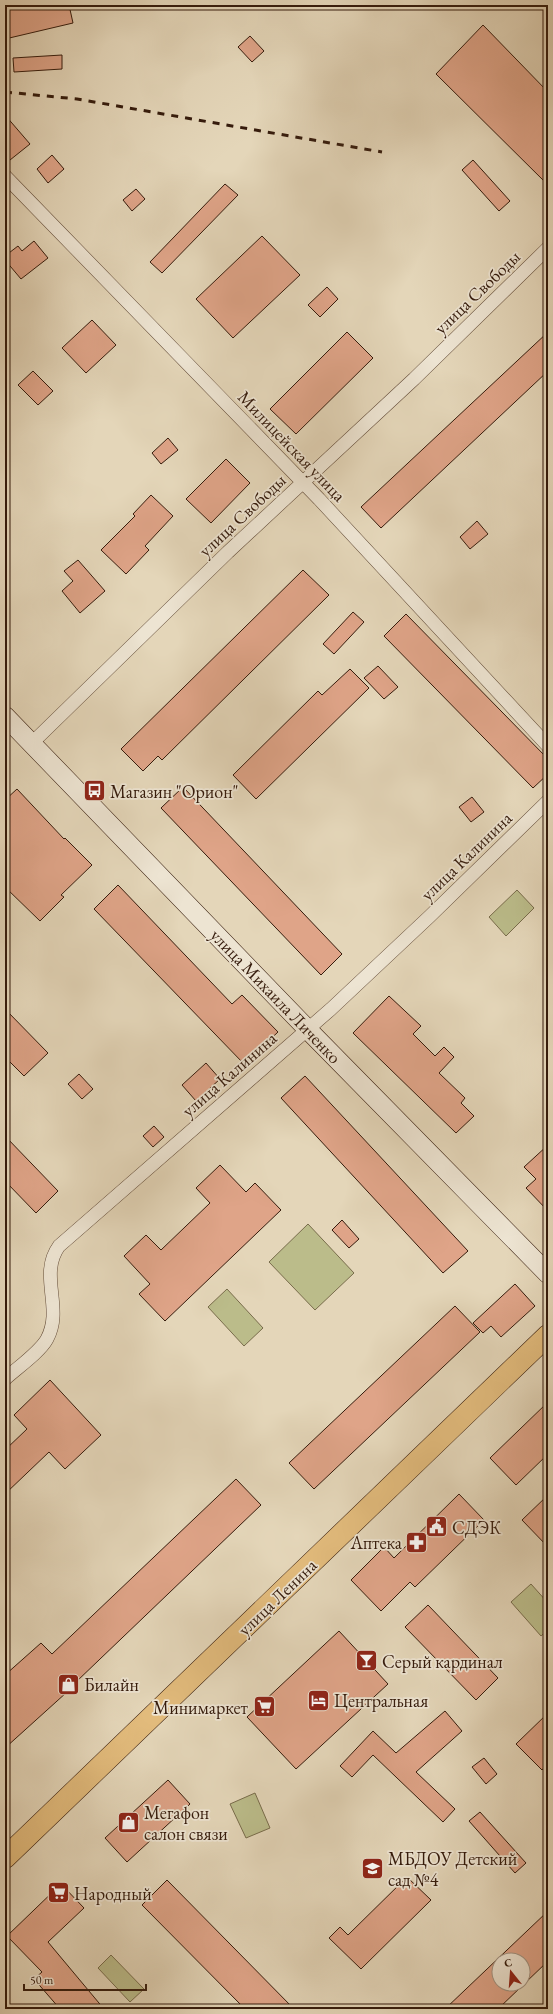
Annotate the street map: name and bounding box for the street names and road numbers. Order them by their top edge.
street label: улица Свободы [429,245,525,339]
street label: Милицейская улица [233,386,352,507]
street label: улица Свободы [194,469,290,561]
street label: улица Калинина [415,806,517,905]
street label: улица Михаила Личенко [206,924,346,1068]
street label: улица Калинина [177,1026,282,1121]
street label: улица Ленина [233,1553,322,1640]

